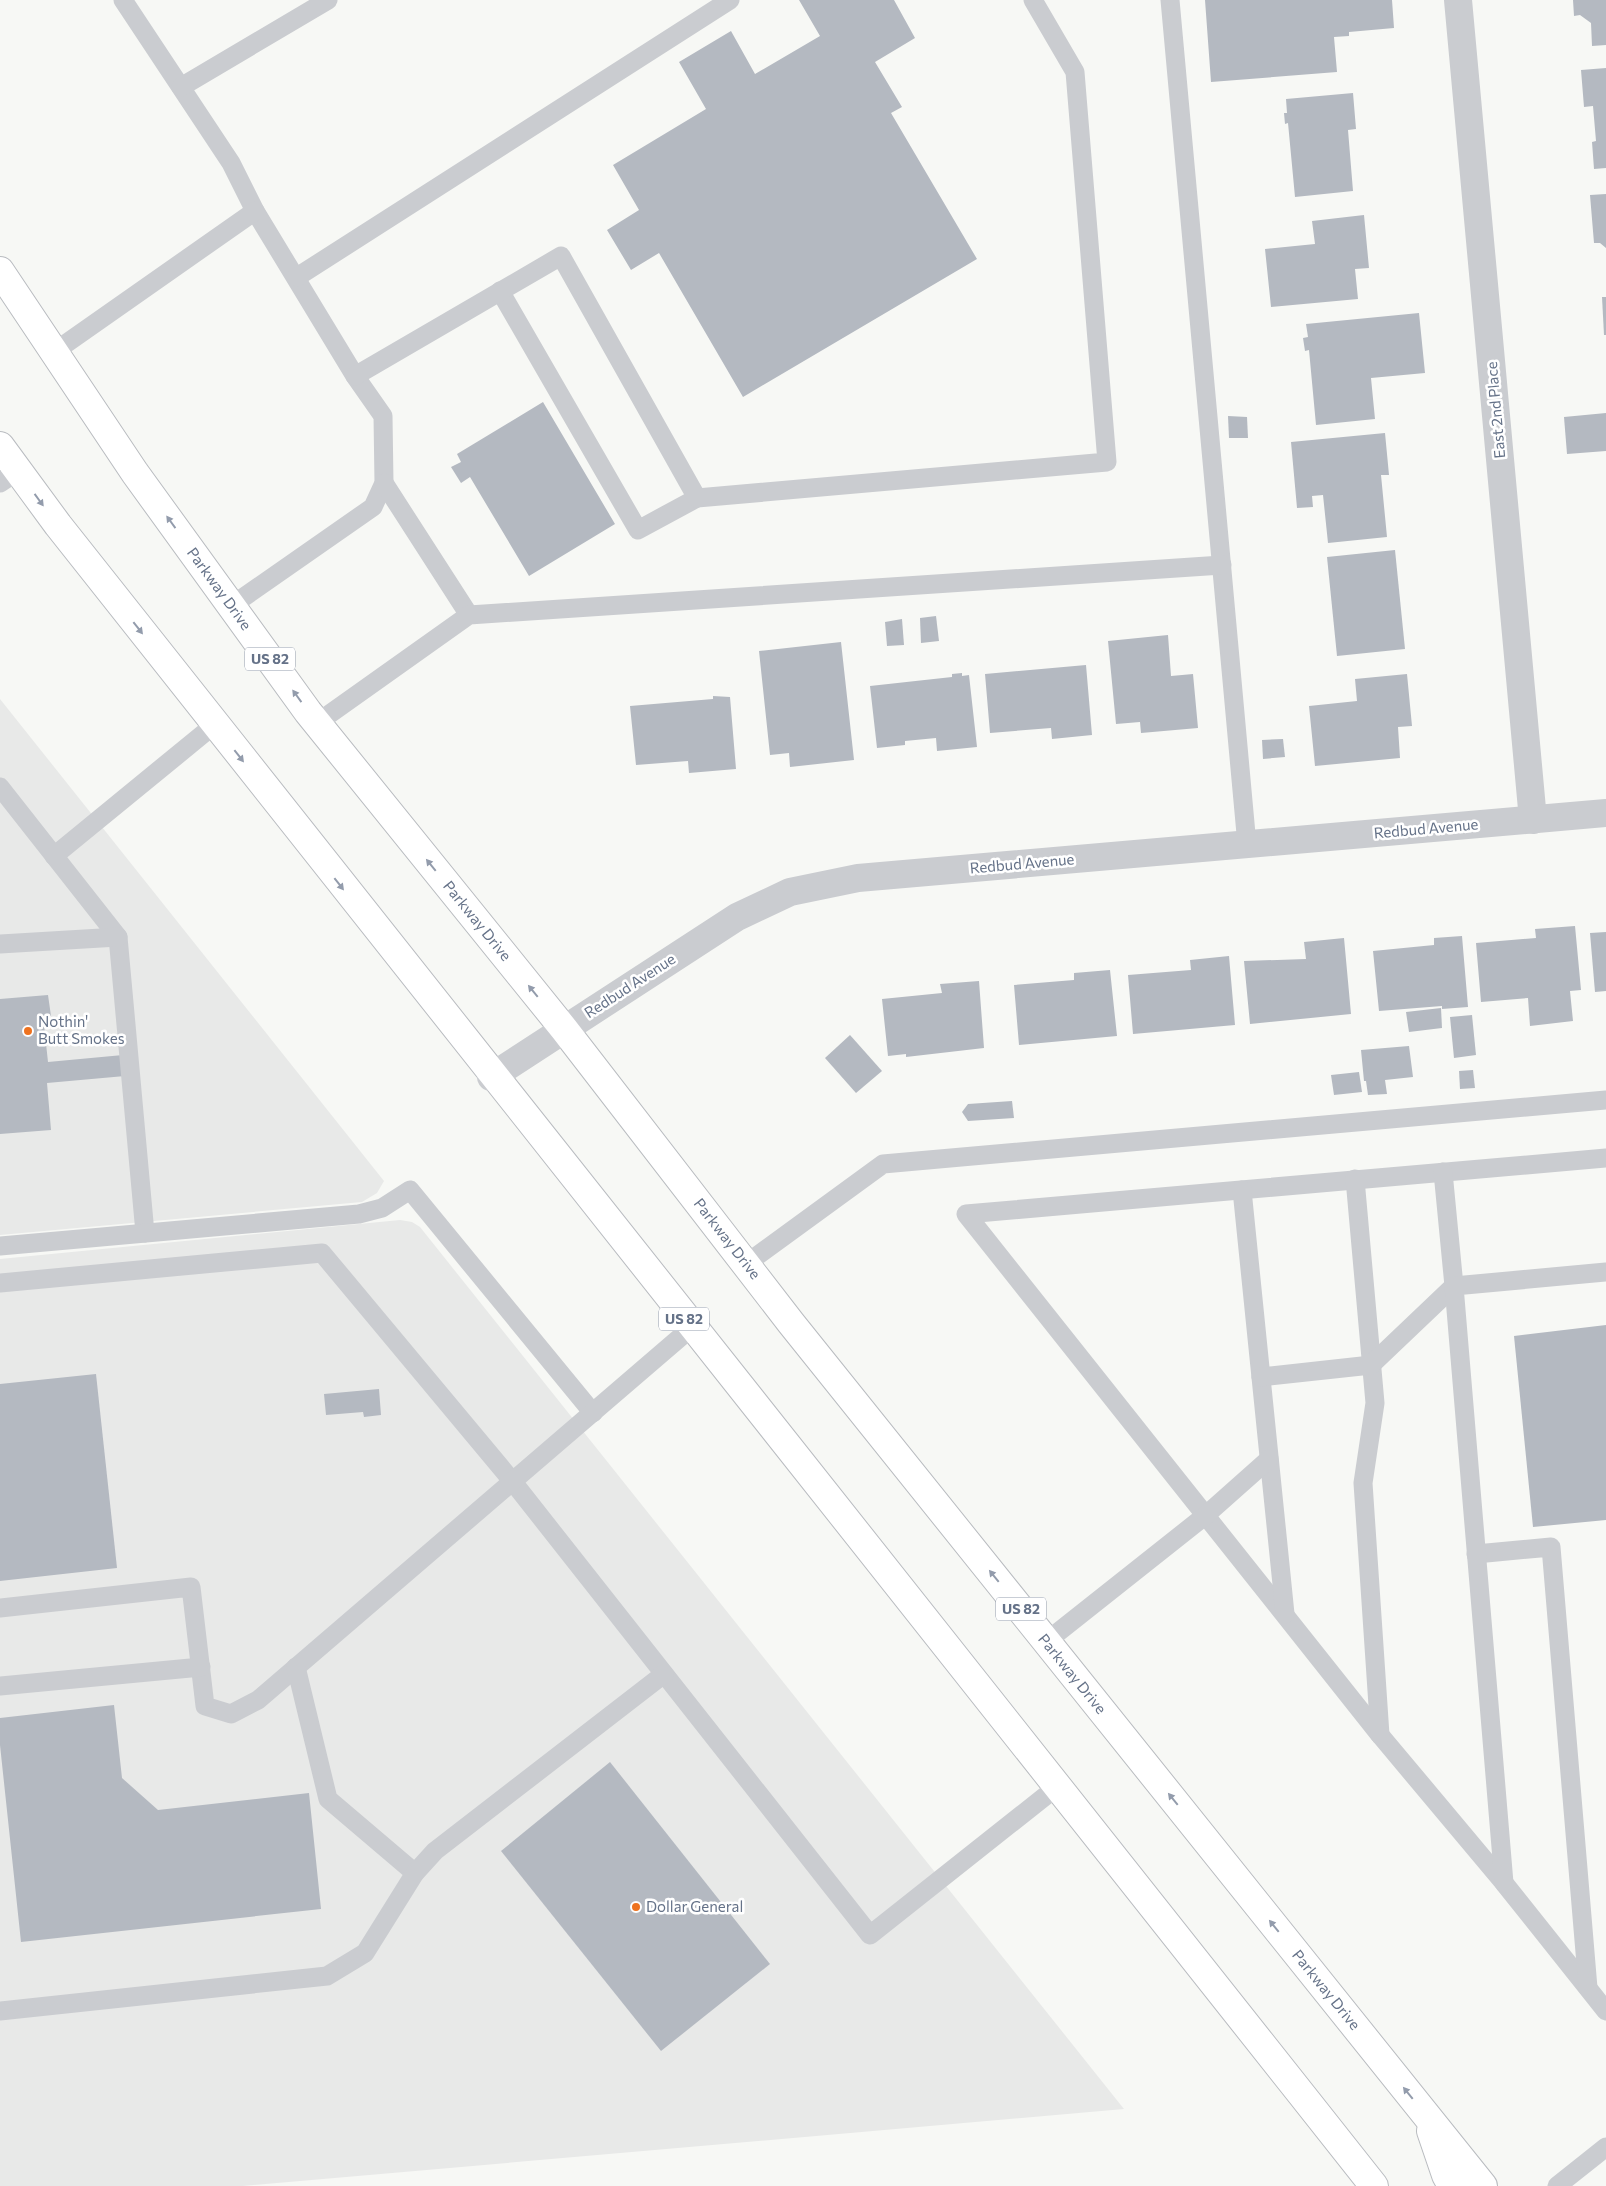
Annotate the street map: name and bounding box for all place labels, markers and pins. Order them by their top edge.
place label: Nothin' Butt Smokes [38,1012,125,1047]
marker: Nothin' Butt Smokes [22,1025,34,1037]
place label: Dollar General [646,1897,743,1915]
marker: Dollar General [630,1901,642,1913]

